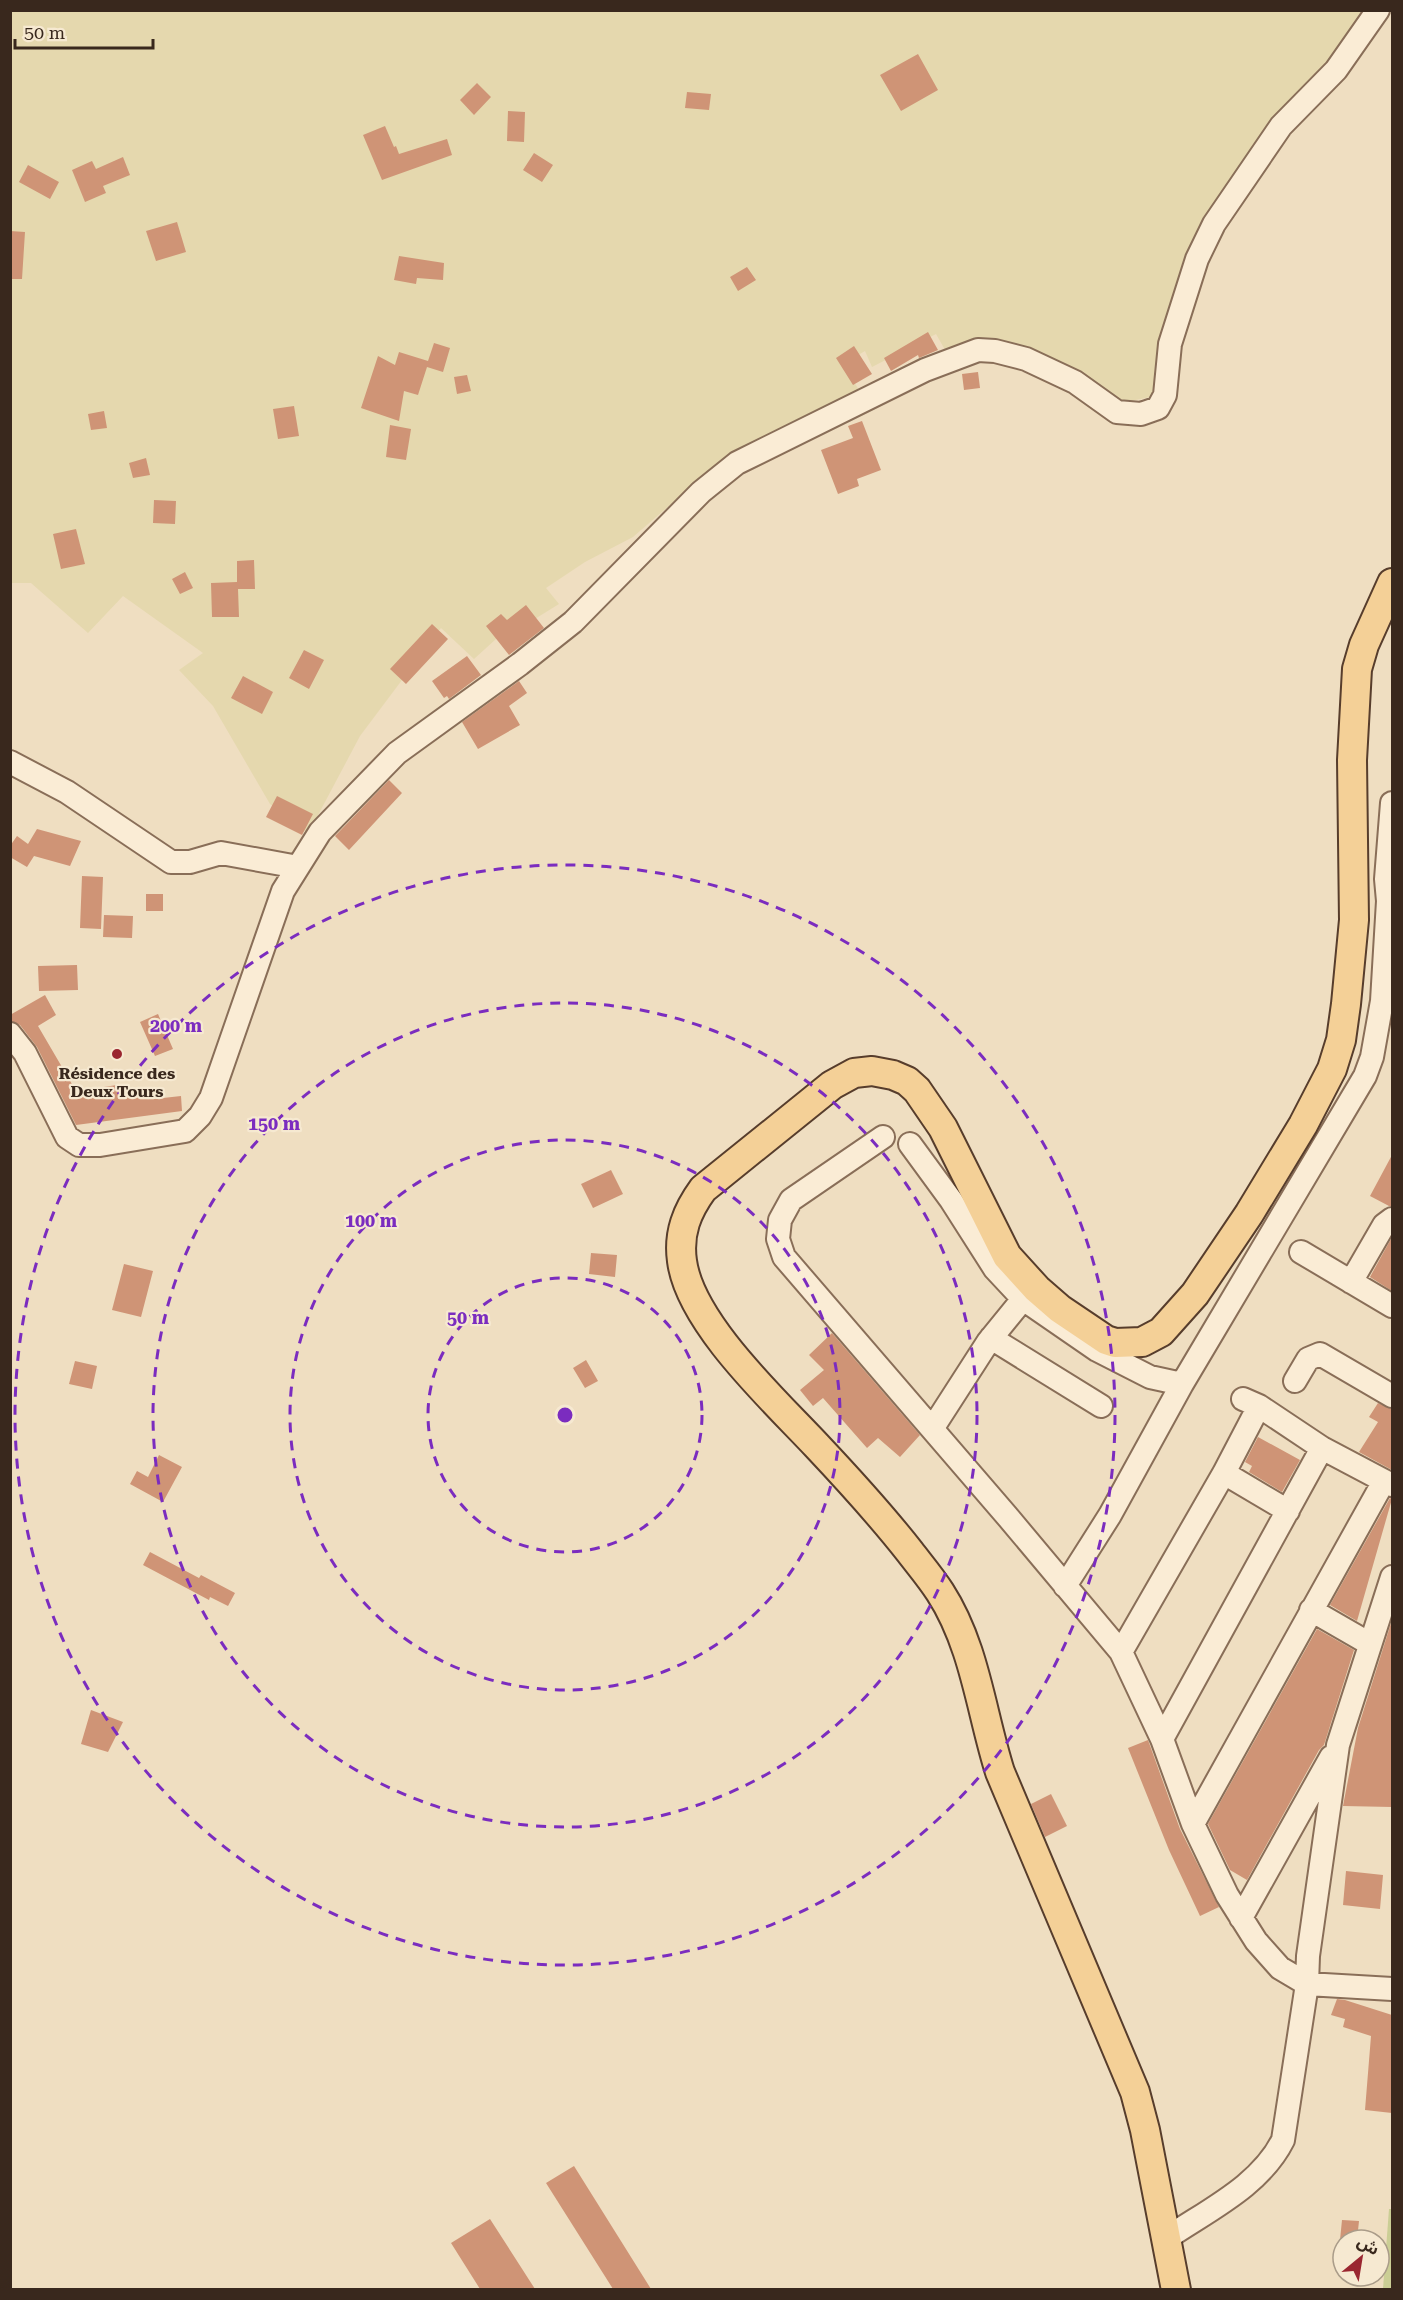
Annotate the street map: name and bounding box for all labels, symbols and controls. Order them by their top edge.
scale bar [15,12,153,50]
text: 50 m [24,22,65,43]
text: 200 m [150,1015,203,1036]
marker: Résidence des Deux Tours [110,1047,124,1061]
place label: Résidence des Deux Tours [59,1064,175,1101]
text: 150 m [248,1113,301,1134]
text: 100 m [345,1210,398,1231]
text: 50 m [447,1307,490,1328]
centre of rings [555,1405,575,1425]
north arrow [1331,2228,1391,2288]
text: ش [1354,2232,1383,2259]

